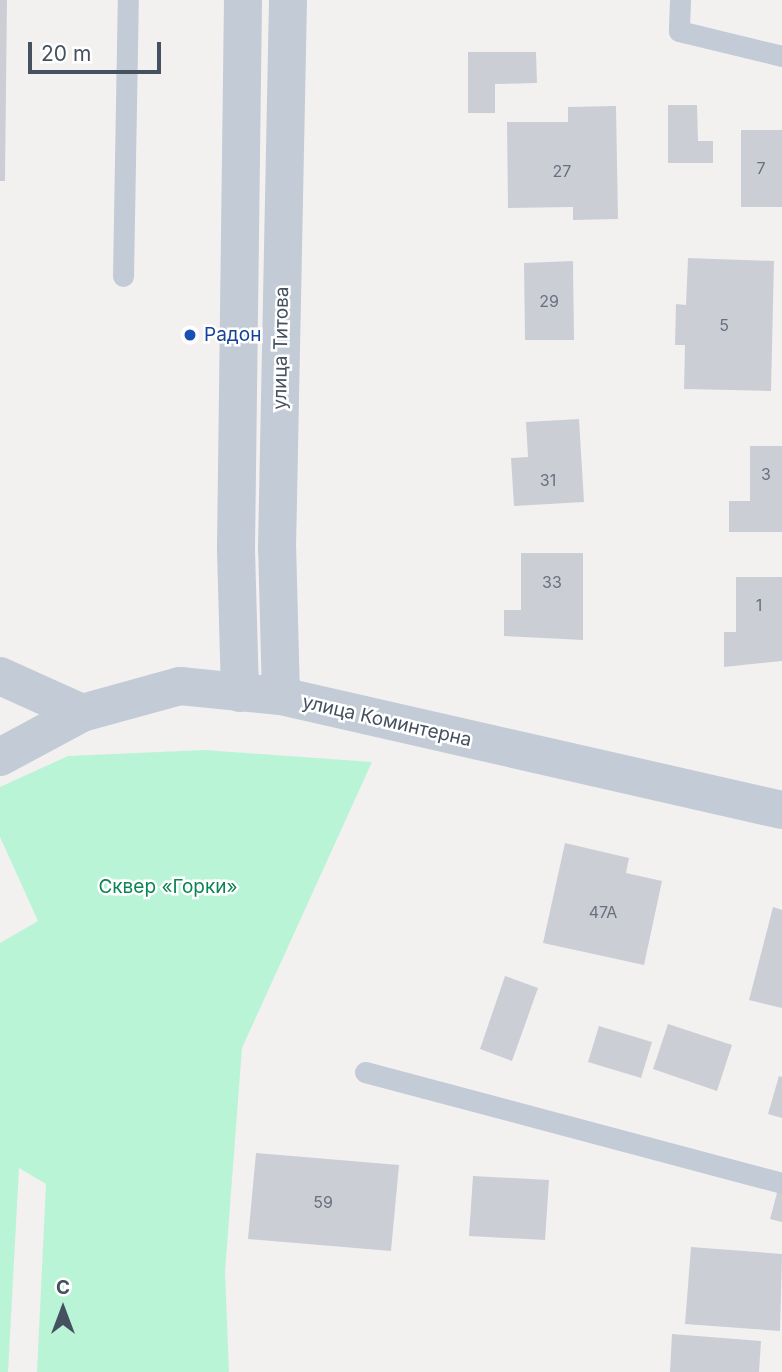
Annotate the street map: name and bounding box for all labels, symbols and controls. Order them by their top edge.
scale bar [32,28,164,72]
text: 20 m [41,41,91,66]
house number: 7 [756,158,766,178]
house number: 27 [553,161,571,181]
street label: улица Титова [269,286,293,410]
house number: 29 [539,291,559,311]
house number: 5 [719,315,729,335]
place label: Радон [204,324,261,346]
marker: Радон [182,327,198,343]
house number: 3 [761,464,771,484]
house number: 31 [540,470,556,490]
house number: 33 [542,572,562,592]
house number: 1 [756,595,762,615]
street label: улица Коминтерна [300,690,474,752]
park label: Сквер «Горки» [98,876,238,898]
house number: 47А [589,902,617,922]
house number: 59 [313,1192,333,1212]
north arrow [28,1274,98,1344]
text: С [56,1276,70,1299]

